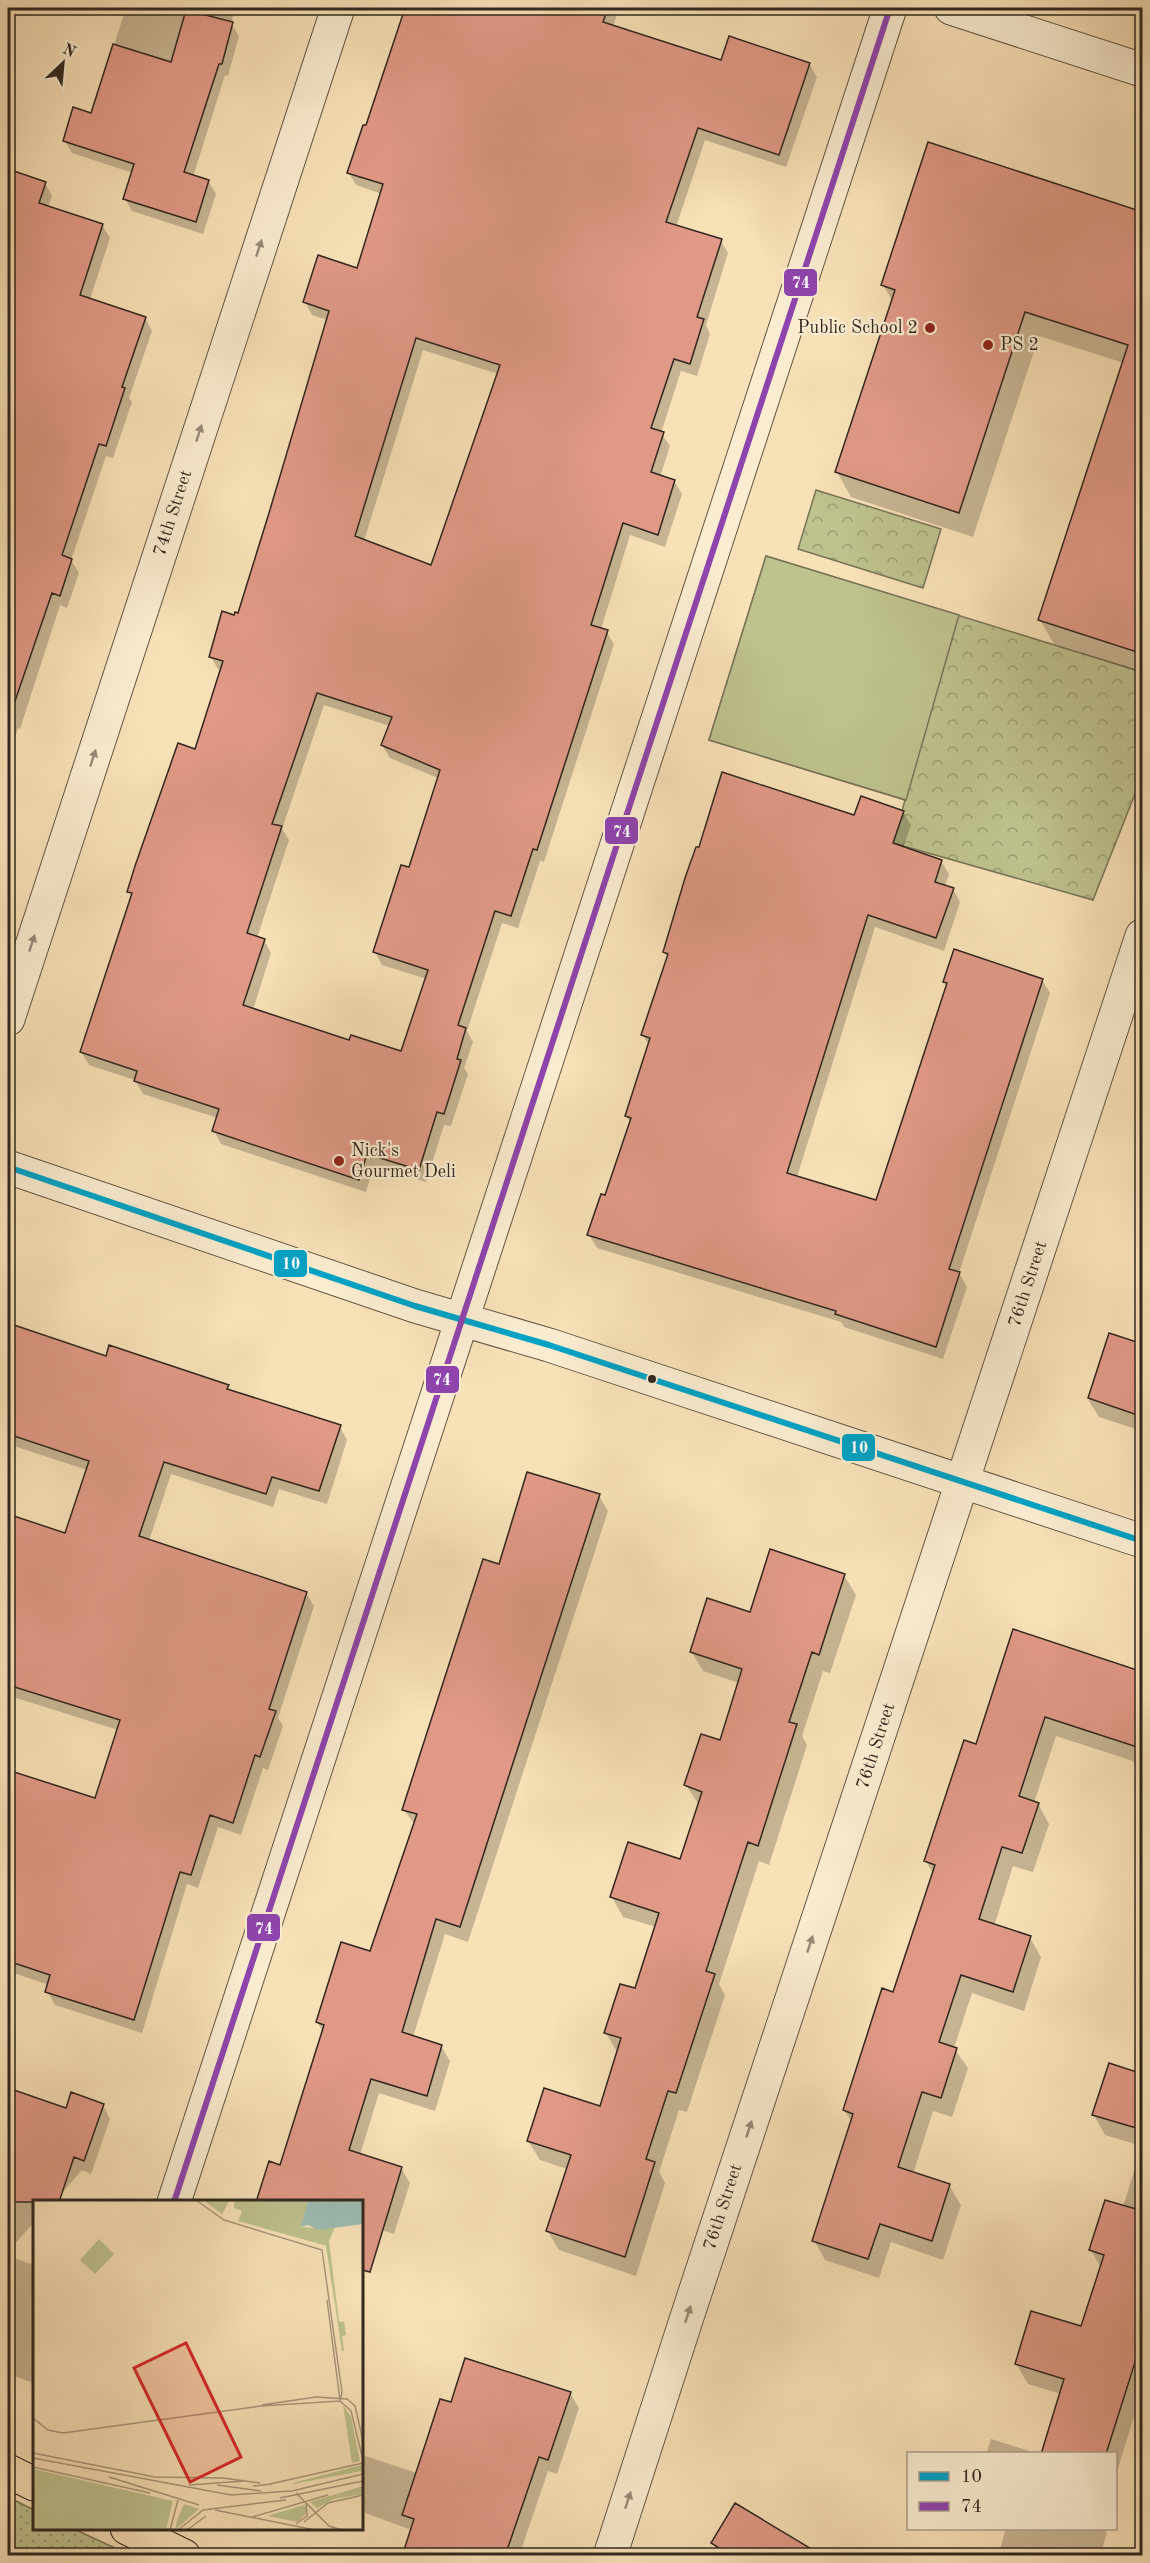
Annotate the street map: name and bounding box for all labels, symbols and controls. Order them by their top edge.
north arrow [33,33,93,93]
text: N [60,41,78,62]
one-way arrow [255,239,265,257]
line badge: 74 [783,268,818,297]
text: 74 [792,276,810,292]
place label: Public School 2 [797,319,918,337]
marker: Public School 2 [923,321,937,335]
place label: PS 2 [1000,336,1039,354]
marker: PS 2 [981,338,995,352]
one-way arrow [195,424,204,442]
street label: 74th Street [151,468,195,558]
one-way arrow [88,749,98,767]
line badge: 74 [604,816,639,845]
text: 74 [613,825,631,841]
one-way arrow [28,934,37,952]
place label: Nick's Gourmet Deli [351,1142,456,1181]
marker: Nick's Gourmet Deli [332,1154,346,1168]
street label: 76th Street [1006,1239,1050,1329]
line badge: 10 [273,1249,308,1278]
text: 10 [282,1257,300,1273]
line badge: 74 [425,1365,460,1394]
text: 74 [433,1373,451,1389]
unlabelled marker [646,1373,658,1385]
line badge: 10 [841,1433,876,1462]
text: 10 [850,1441,868,1457]
street label: 76th Street [854,1701,898,1791]
line badge: 74 [246,1913,281,1942]
text: 74 [255,1922,273,1938]
one-way arrow [806,1935,816,1953]
one-way arrow [745,2120,754,2138]
street label: 76th Street [701,2162,745,2252]
inset map [33,2200,363,2530]
one-way arrow [683,2305,693,2323]
legend [907,2452,1117,2530]
text: 10 [961,2468,982,2486]
one-way arrow [624,2491,633,2509]
text: 74 [961,2498,982,2516]

